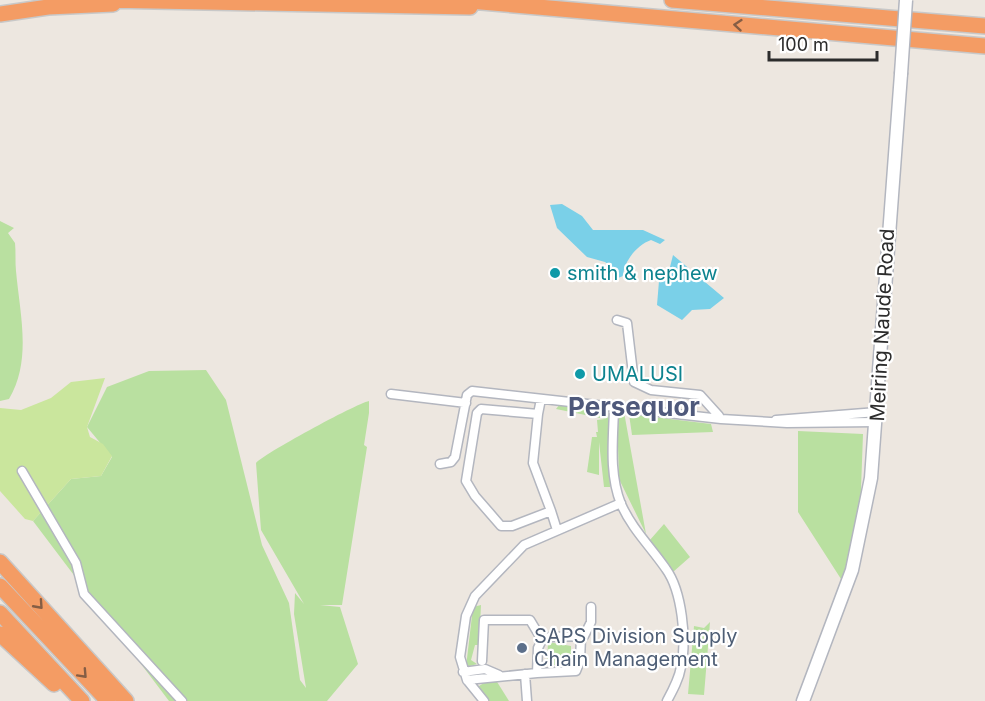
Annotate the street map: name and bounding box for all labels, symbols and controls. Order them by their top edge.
one-way arrow [734,19,743,32]
scale bar [769,24,877,62]
text: 100 m [778,34,829,55]
street label: Meiring Naude Road [865,228,899,422]
place label: smith & nephew [567,261,718,285]
marker: smith & nephew [548,266,562,280]
place label: UMALUSI [592,362,683,386]
marker: UMALUSI [573,367,587,381]
district label: Persequor [568,391,700,422]
one-way arrow [32,598,43,609]
place label: SAPS Division Supply Chain Management [534,624,737,671]
marker: SAPS Division Supply Chain Management [515,641,529,655]
one-way arrow [76,668,87,678]

